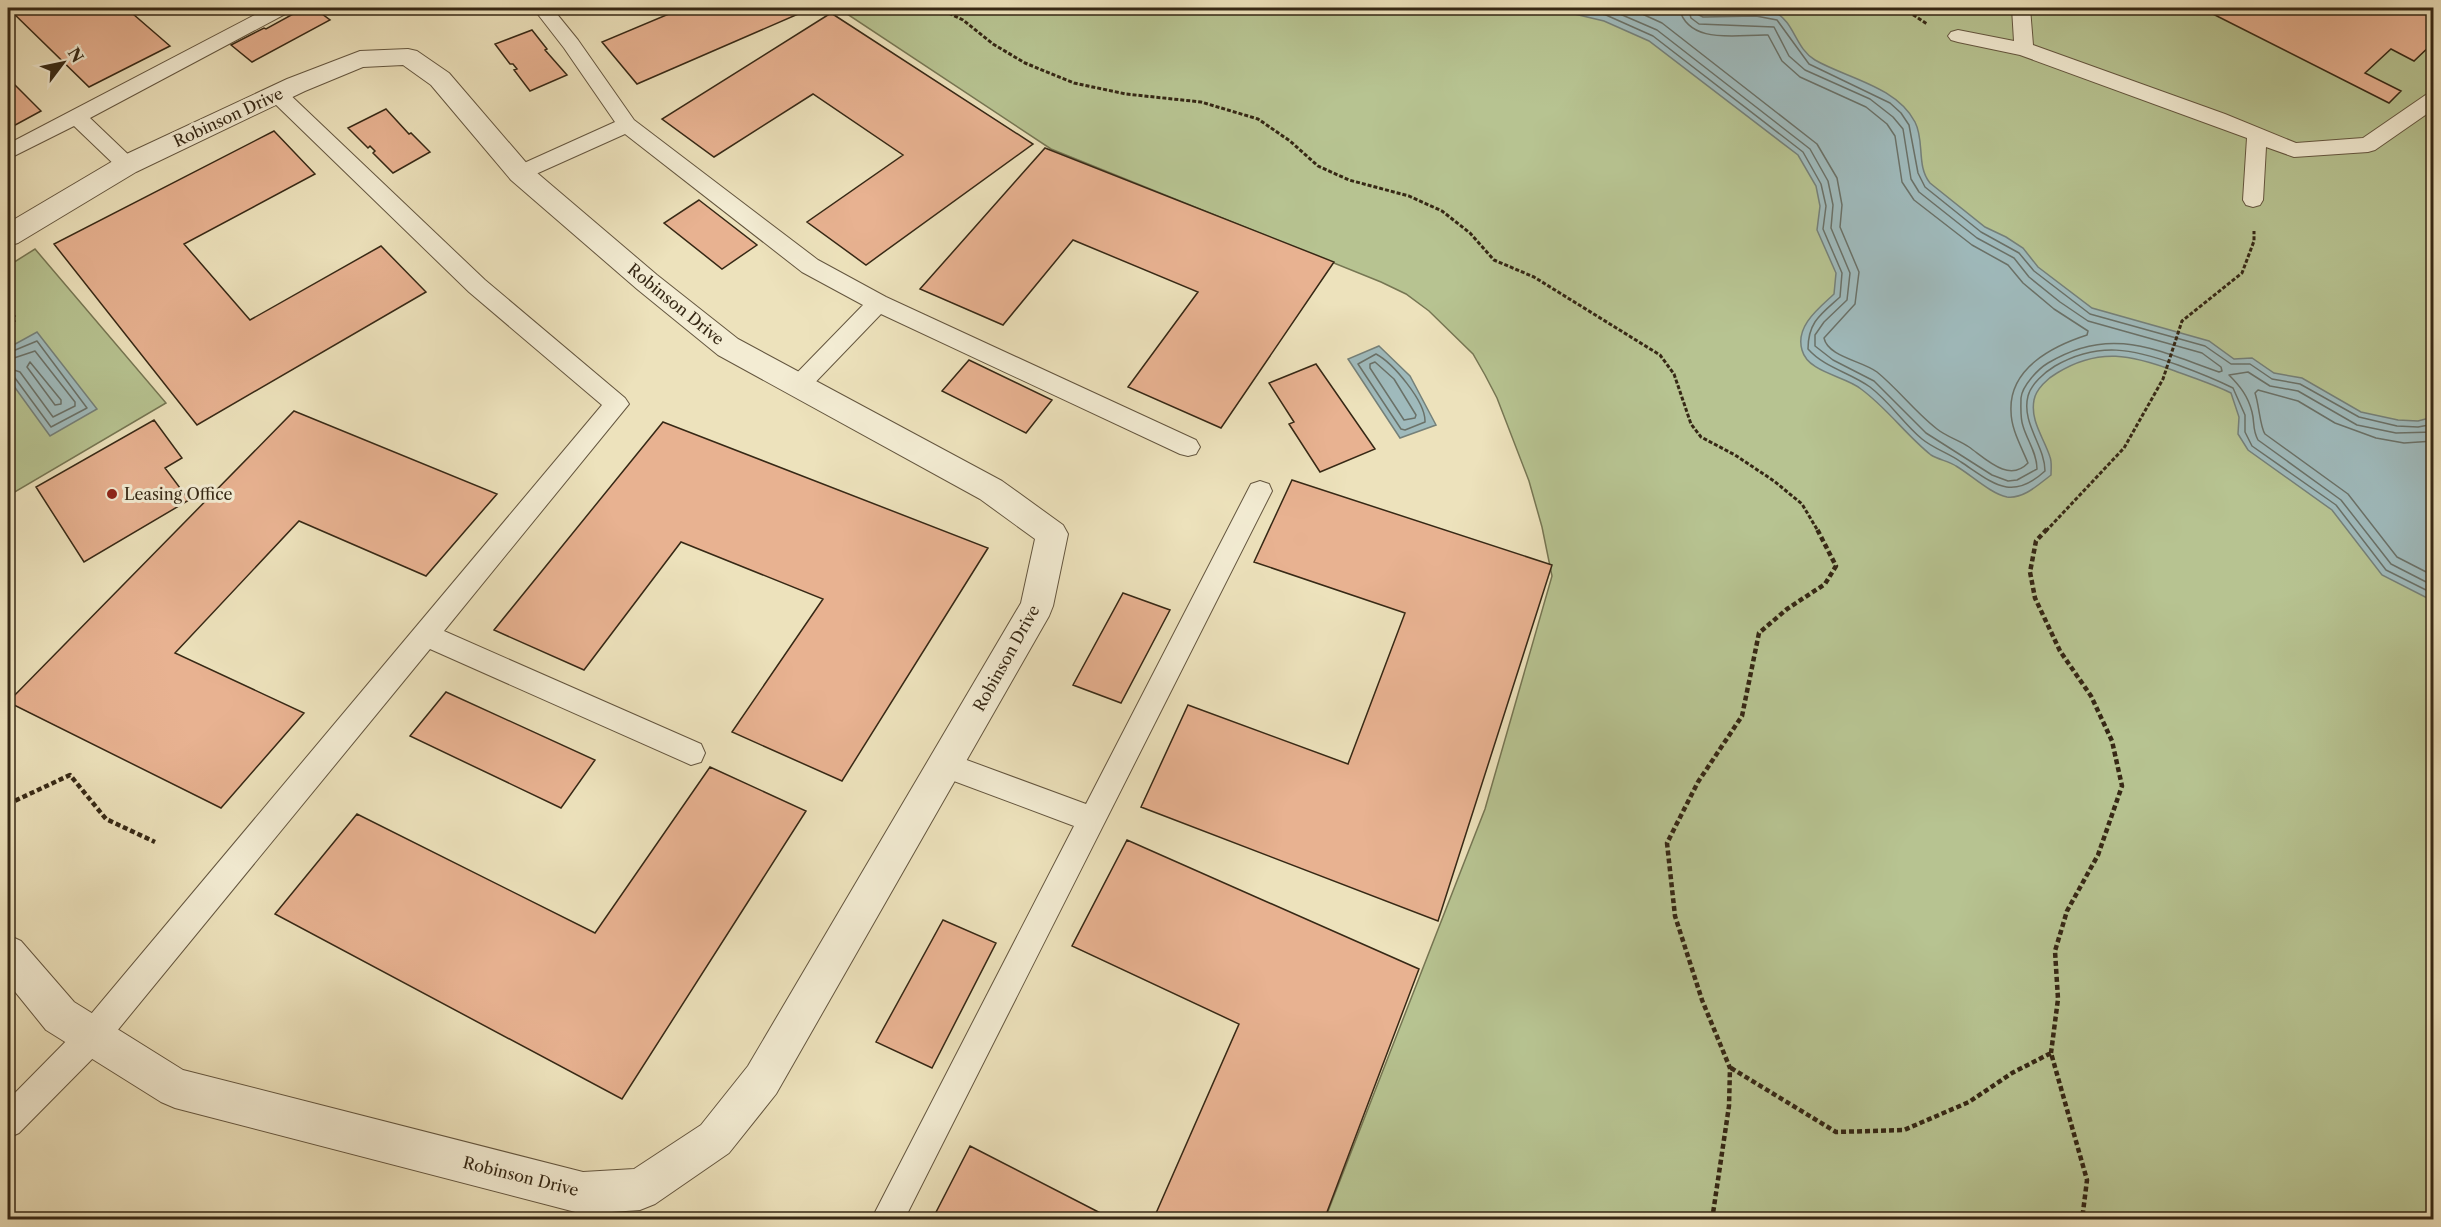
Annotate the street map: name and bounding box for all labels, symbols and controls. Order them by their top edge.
north arrow [33,33,93,93]
text: N [64,44,88,66]
street label: Robinson Drive [170,83,286,151]
street label: Robinson Drive [624,259,728,349]
place label: Leasing Office [124,484,233,504]
marker: Leasing Office [105,487,119,501]
street label: Robinson Drive [969,601,1044,715]
street label: Robinson Drive [461,1152,581,1200]

